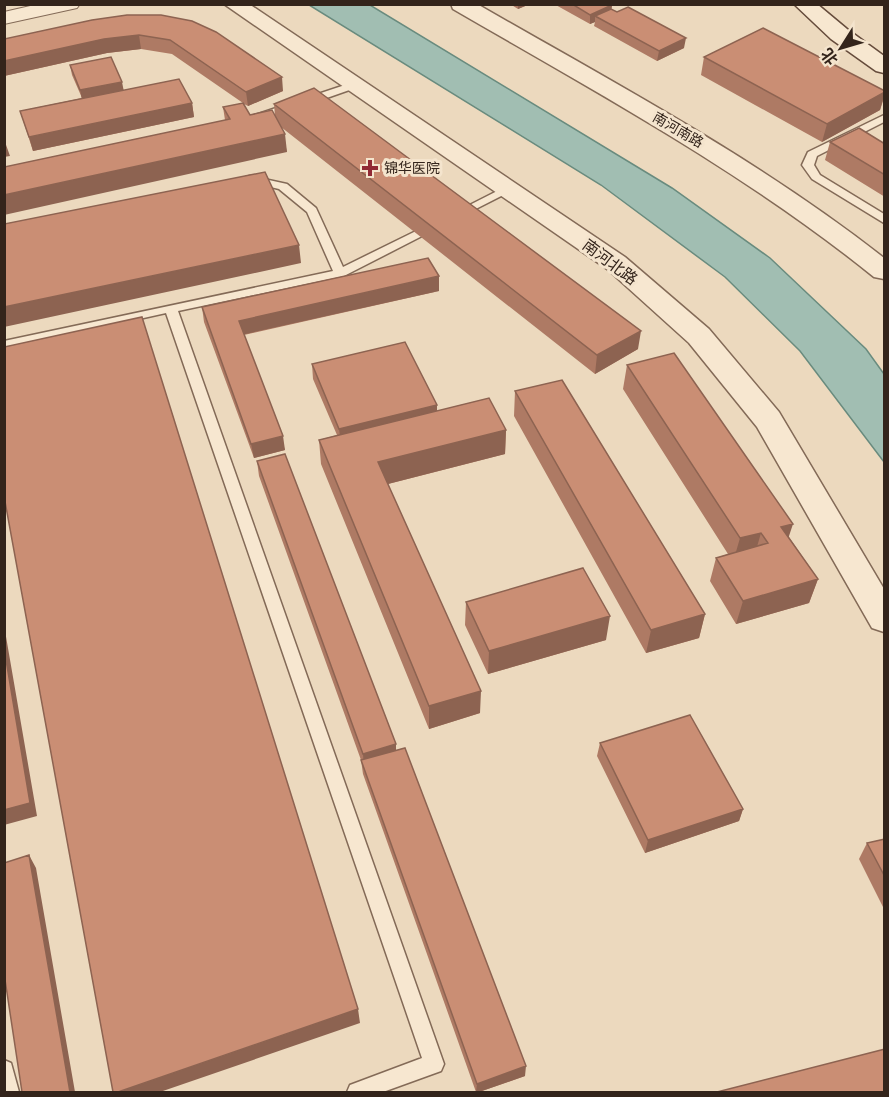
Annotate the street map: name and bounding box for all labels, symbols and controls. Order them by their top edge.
north arrow [811,18,871,78]
text: 北 [817,45,842,69]
street label: 南河南路 [650,109,706,151]
marker: 锦华医院 [361,159,379,177]
place label: 锦华医院 [384,160,440,177]
street label: 南河北路 [579,235,641,289]

